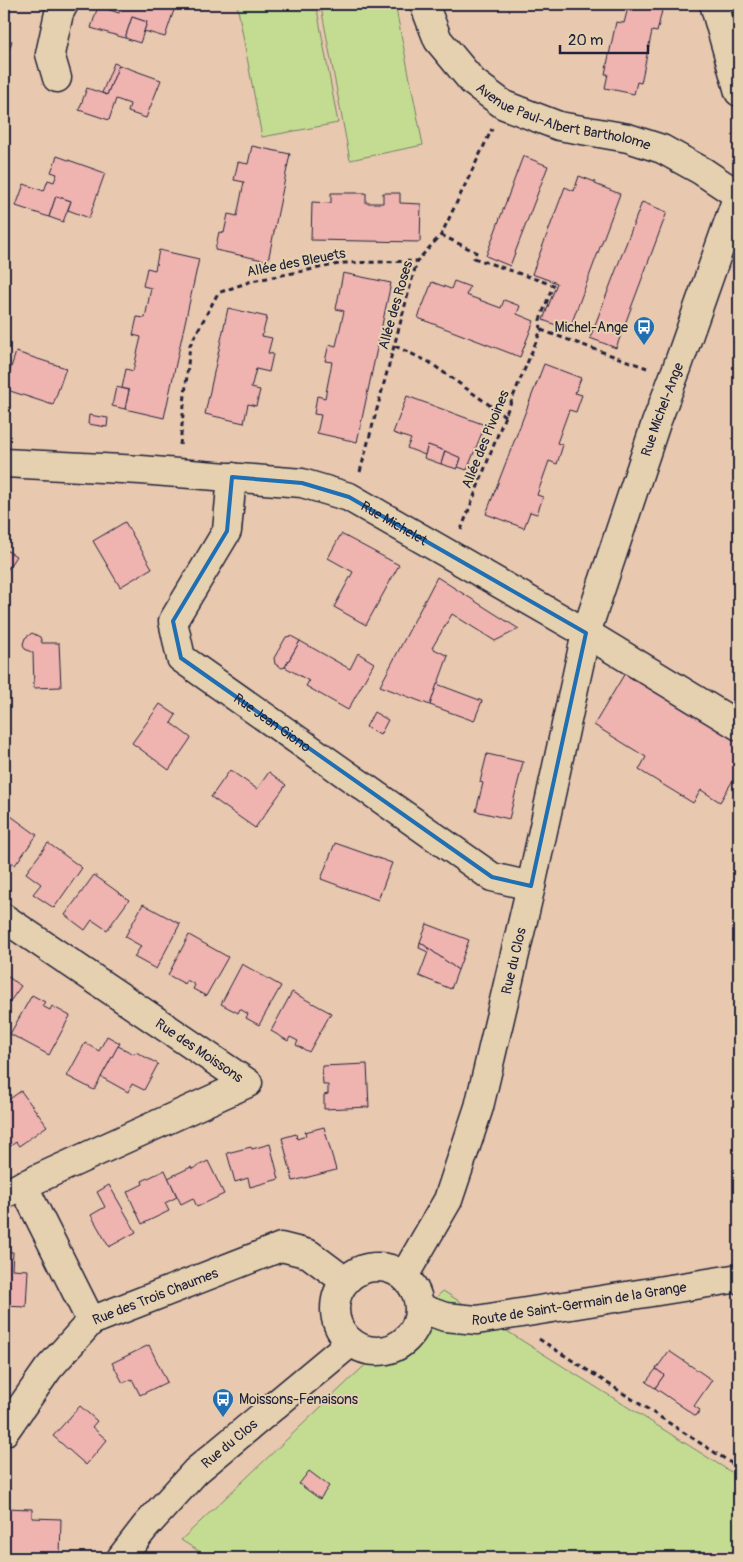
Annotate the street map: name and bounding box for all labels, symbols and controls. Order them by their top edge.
scale bar [560,22,648,54]
text: 20 m [568,31,603,50]
street label: Avenue Paul-Albert Bartholome [473,79,653,154]
street label: Allée des Bleuets [245,244,348,280]
street label: Allée des Roses [375,258,416,351]
bus stop icon: Michel-Ange [632,315,656,346]
place label: Michel-Ange [555,319,628,336]
street label: Rue Michel-Ange [638,360,687,459]
street label: Allée des Pivoines [458,387,513,491]
street label: Rue Michelet [358,498,431,549]
street label: Rue Jean Giono [230,690,315,756]
street label: Rue du Clos [498,925,530,996]
street label: Rue des Moissons [152,1015,247,1087]
street label: Rue des Trois Chaumes [90,1264,221,1329]
street label: Route de Saint-Germain de la Grange [471,1279,688,1329]
bus stop icon: Moissons-Fenaisons [211,1387,235,1418]
place label: Moissons-Fenaisons [239,1391,359,1408]
street label: Rue du Clos [198,1415,261,1472]

